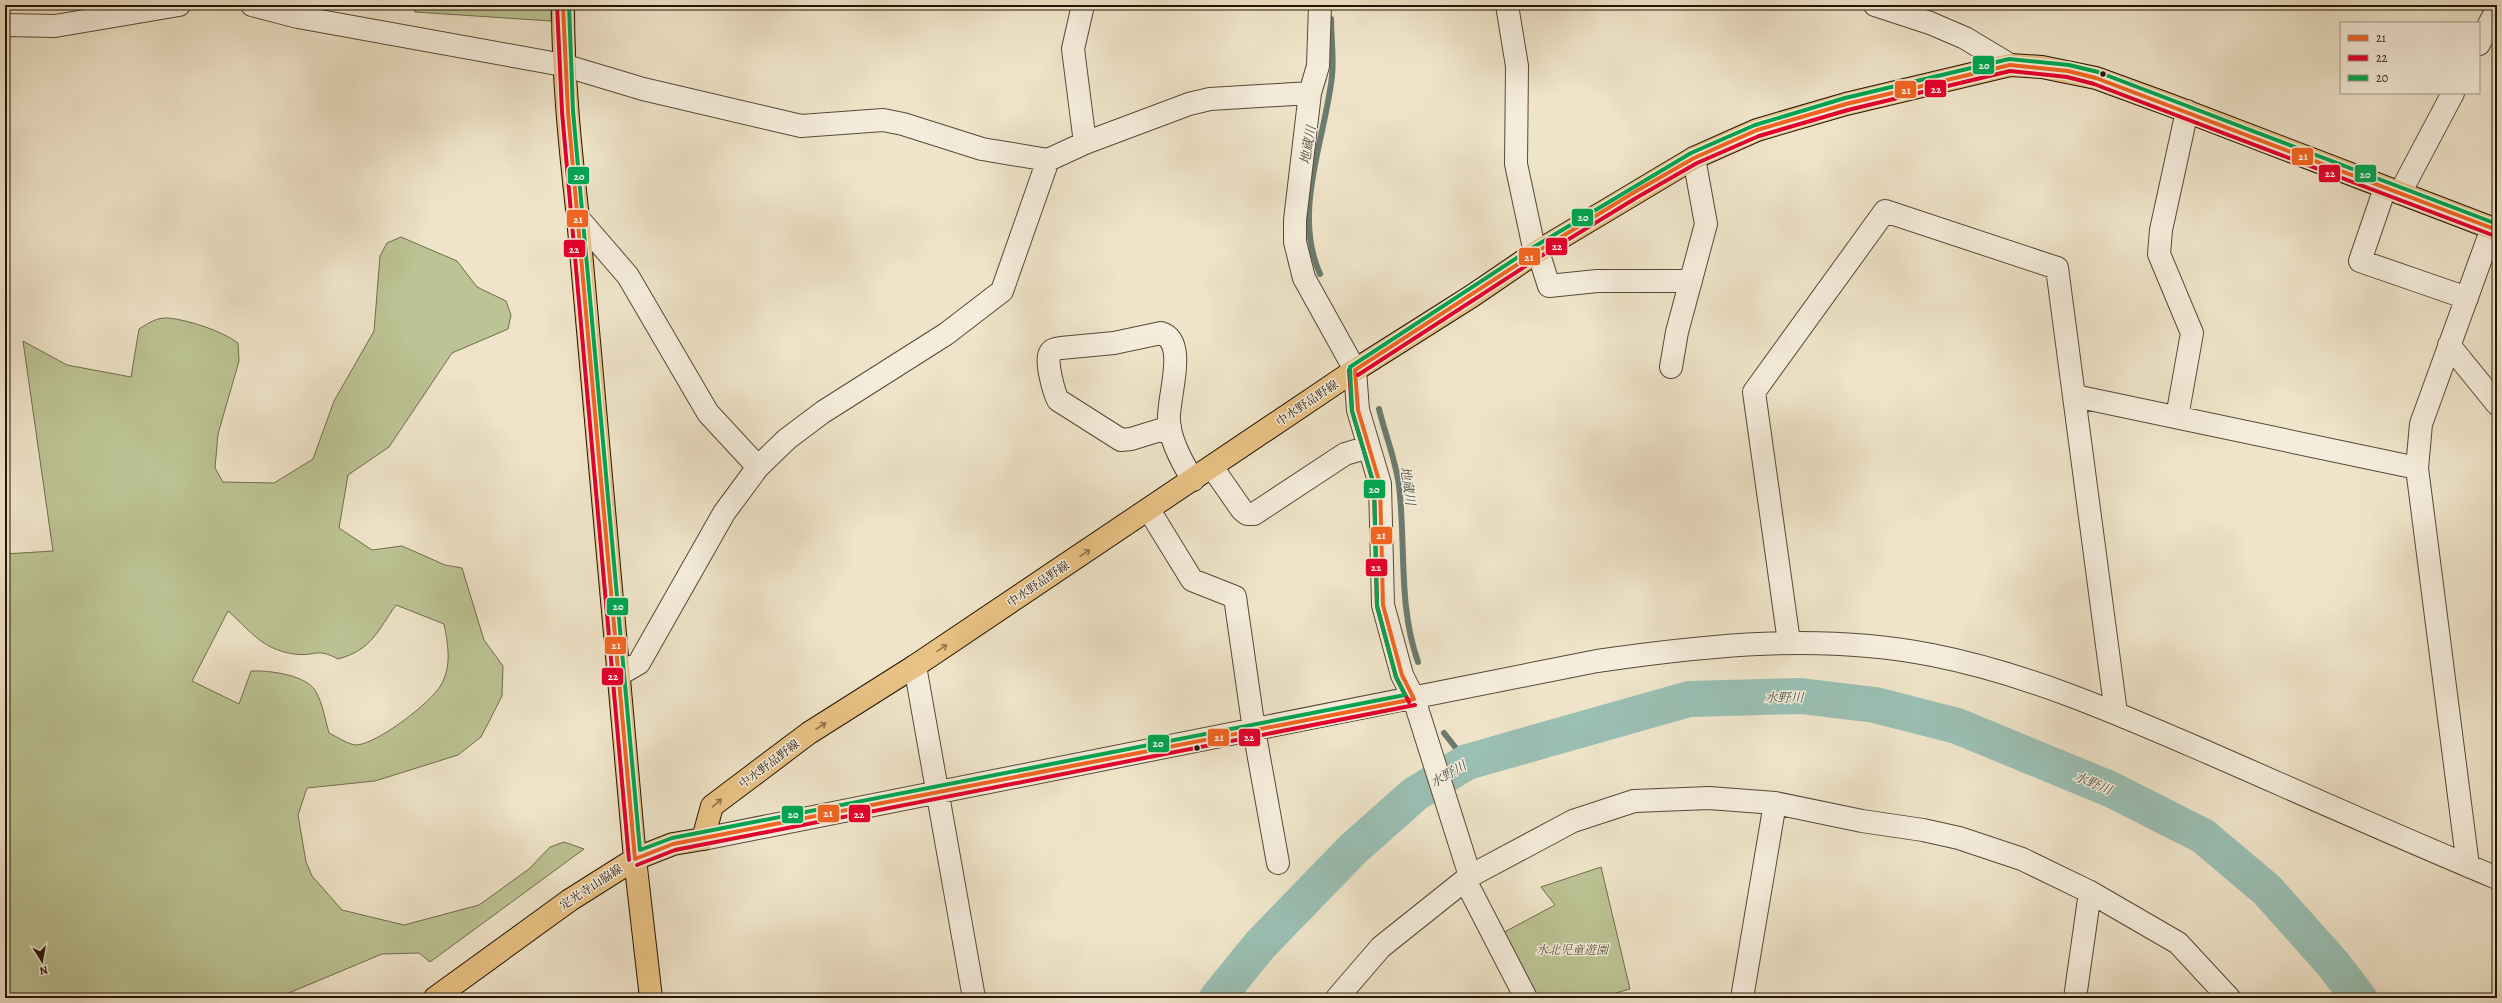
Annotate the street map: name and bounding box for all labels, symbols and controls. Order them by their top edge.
legend [2340,22,2480,94]
text: 21 [2376,30,2386,46]
text: 22 [2376,50,2388,66]
line badge: 20 [1972,55,1995,75]
text: 20 [1979,58,1990,73]
unlabelled marker [2098,69,2108,79]
text: 20 [2376,70,2388,86]
line badge: 22 [1924,79,1947,98]
line badge: 21 [1894,80,1917,99]
text: 22 [1931,82,1942,97]
text: 21 [1901,83,1911,98]
water label: 地蔵川 [1296,122,1320,166]
line badge: 21 [2291,147,2314,166]
text: 21 [2298,149,2308,164]
line badge: 22 [2318,164,2341,183]
line badge: 20 [2354,164,2377,183]
line badge: 20 [567,166,590,185]
text: 22 [2325,166,2336,181]
text: 20 [2360,167,2371,182]
text: 20 [574,169,585,184]
line badge: 20 [1571,208,1594,227]
line badge: 21 [566,209,589,228]
text: 20 [1578,210,1589,225]
text: 21 [573,212,583,227]
line badge: 22 [1545,237,1568,256]
line badge: 22 [563,239,586,258]
text: 22 [1552,239,1563,254]
text: 22 [569,242,580,257]
line badge: 21 [1518,247,1541,266]
text: 21 [1524,250,1534,265]
street label: 中水野品野線 [1273,376,1341,430]
water label: 地蔵川 [1397,465,1419,508]
line badge: 20 [1363,479,1386,499]
text: 20 [1369,482,1380,497]
line badge: 21 [1370,526,1393,545]
text: 21 [1376,528,1386,543]
one-way arrow [1079,549,1090,557]
street label: 中水野品野線 [1004,557,1072,611]
line badge: 22 [1365,558,1388,577]
text: 22 [1371,560,1382,575]
line badge: 20 [606,597,629,616]
text: 20 [613,599,624,614]
line badge: 21 [604,636,627,655]
text: 21 [611,638,621,653]
one-way arrow [936,644,947,652]
line badge: 22 [601,667,624,686]
text: 22 [608,669,619,684]
water label: 水野川 [1764,689,1805,706]
one-way arrow [815,722,826,730]
line badge: 21 [1207,728,1230,747]
line badge: 22 [1238,728,1261,747]
text: 21 [1214,730,1224,745]
text: 22 [1244,730,1255,745]
line badge: 20 [1147,734,1170,753]
street label: 中水野品野線 [735,736,803,792]
text: 20 [1153,736,1164,751]
unlabelled marker [1192,743,1202,753]
water label: 水野川 [1427,756,1471,791]
water label: 水野川 [2072,768,2116,799]
one-way arrow [711,799,722,808]
line badge: 21 [817,804,840,823]
line badge: 22 [848,804,871,823]
line badge: 20 [781,805,804,824]
text: 21 [823,806,833,821]
text: 20 [788,807,799,822]
text: 22 [854,807,865,822]
street label: 定光寺山脇線 [556,861,626,913]
north arrow [22,941,62,981]
park label: 水北児童遊園 [1536,942,1610,958]
text: N [38,962,49,978]

